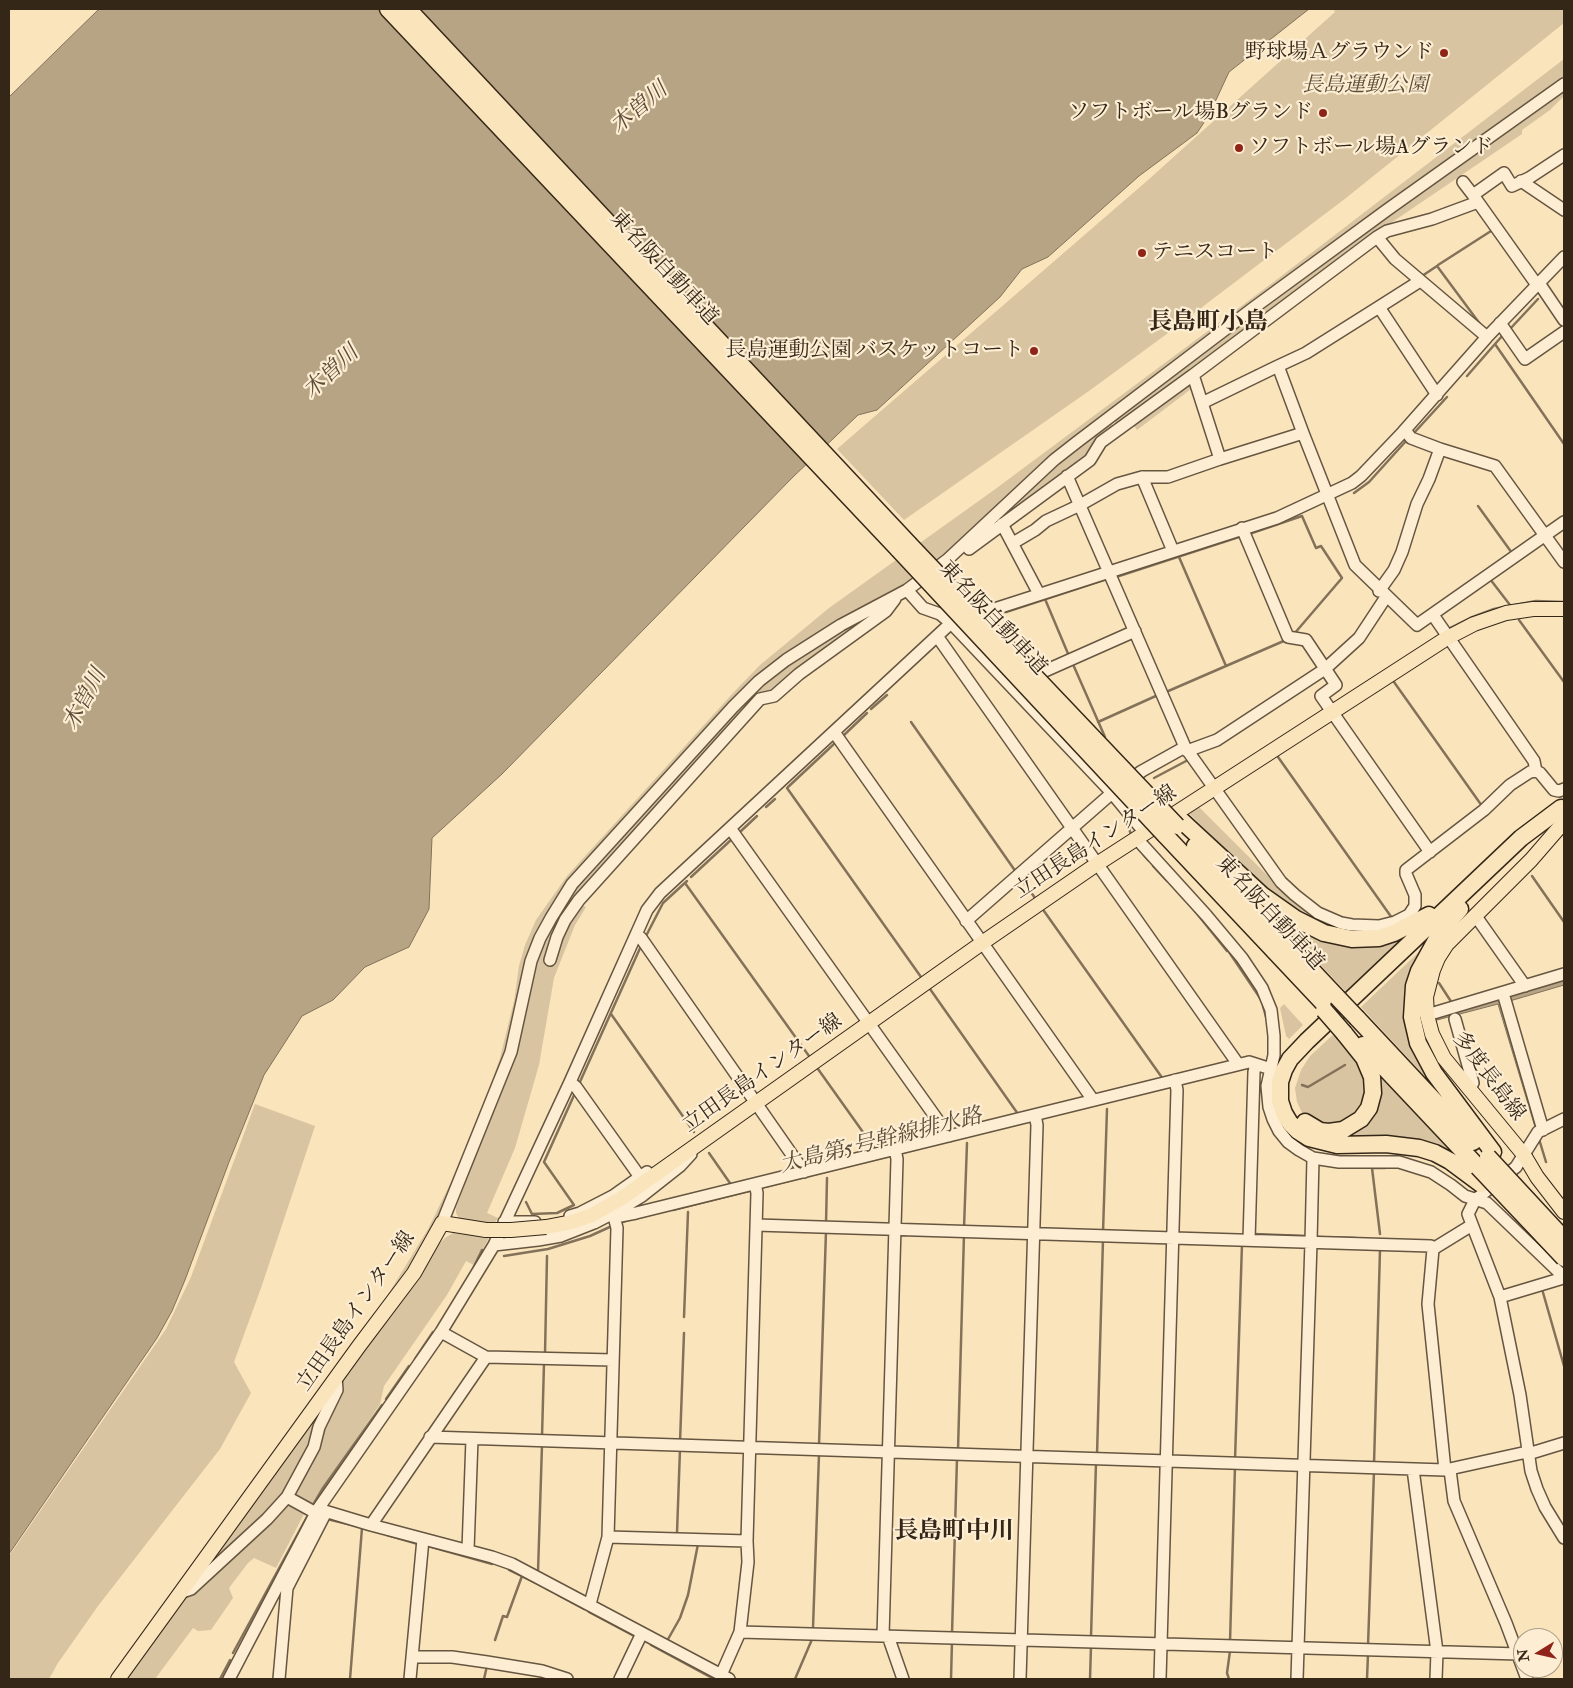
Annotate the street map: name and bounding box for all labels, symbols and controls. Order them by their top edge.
place label: 野球場Ａグラウンド [1245,40,1434,66]
marker: 野球場Ａグラウンド [1438,47,1450,59]
park label: 長島運動公園 [1302,73,1428,99]
water label: 木曽川 [606,78,674,140]
place label: ソフトボール場Bグランド [1068,100,1313,126]
marker: ソフトボール場Bグランド [1317,107,1329,119]
place label: ソフトボール場Aグランド [1249,135,1493,161]
marker: ソフトボール場Aグランド [1233,142,1245,154]
street label: 東名阪自動車道 [604,207,722,331]
place label: テニスコート [1152,240,1278,266]
marker: テニスコート [1136,247,1148,259]
district label: 長島町小島 [1148,310,1268,338]
place label: 長島運動公園 バスケットコート [726,338,1024,364]
water label: 木曽川 [299,341,365,405]
marker: 長島運動公園 バスケットコート [1028,345,1040,357]
street label: 東名阪自動車道 [933,557,1051,681]
water label: 木曽川 [59,665,113,735]
street label: 立田長島インター線 [1010,781,1182,905]
street label: 東名阪自動車道 [1210,852,1328,976]
street label: 立田長島インター線 [678,1009,848,1139]
street label: 多度長島線 [1446,1027,1530,1127]
water label: 大島第5号幹線排水路 [777,1104,985,1180]
street label: 立田長島インター線 [292,1227,422,1397]
district label: 長島町中川 [894,1519,1014,1547]
north arrow [1513,1628,1563,1678]
text: N [1514,1648,1533,1663]

